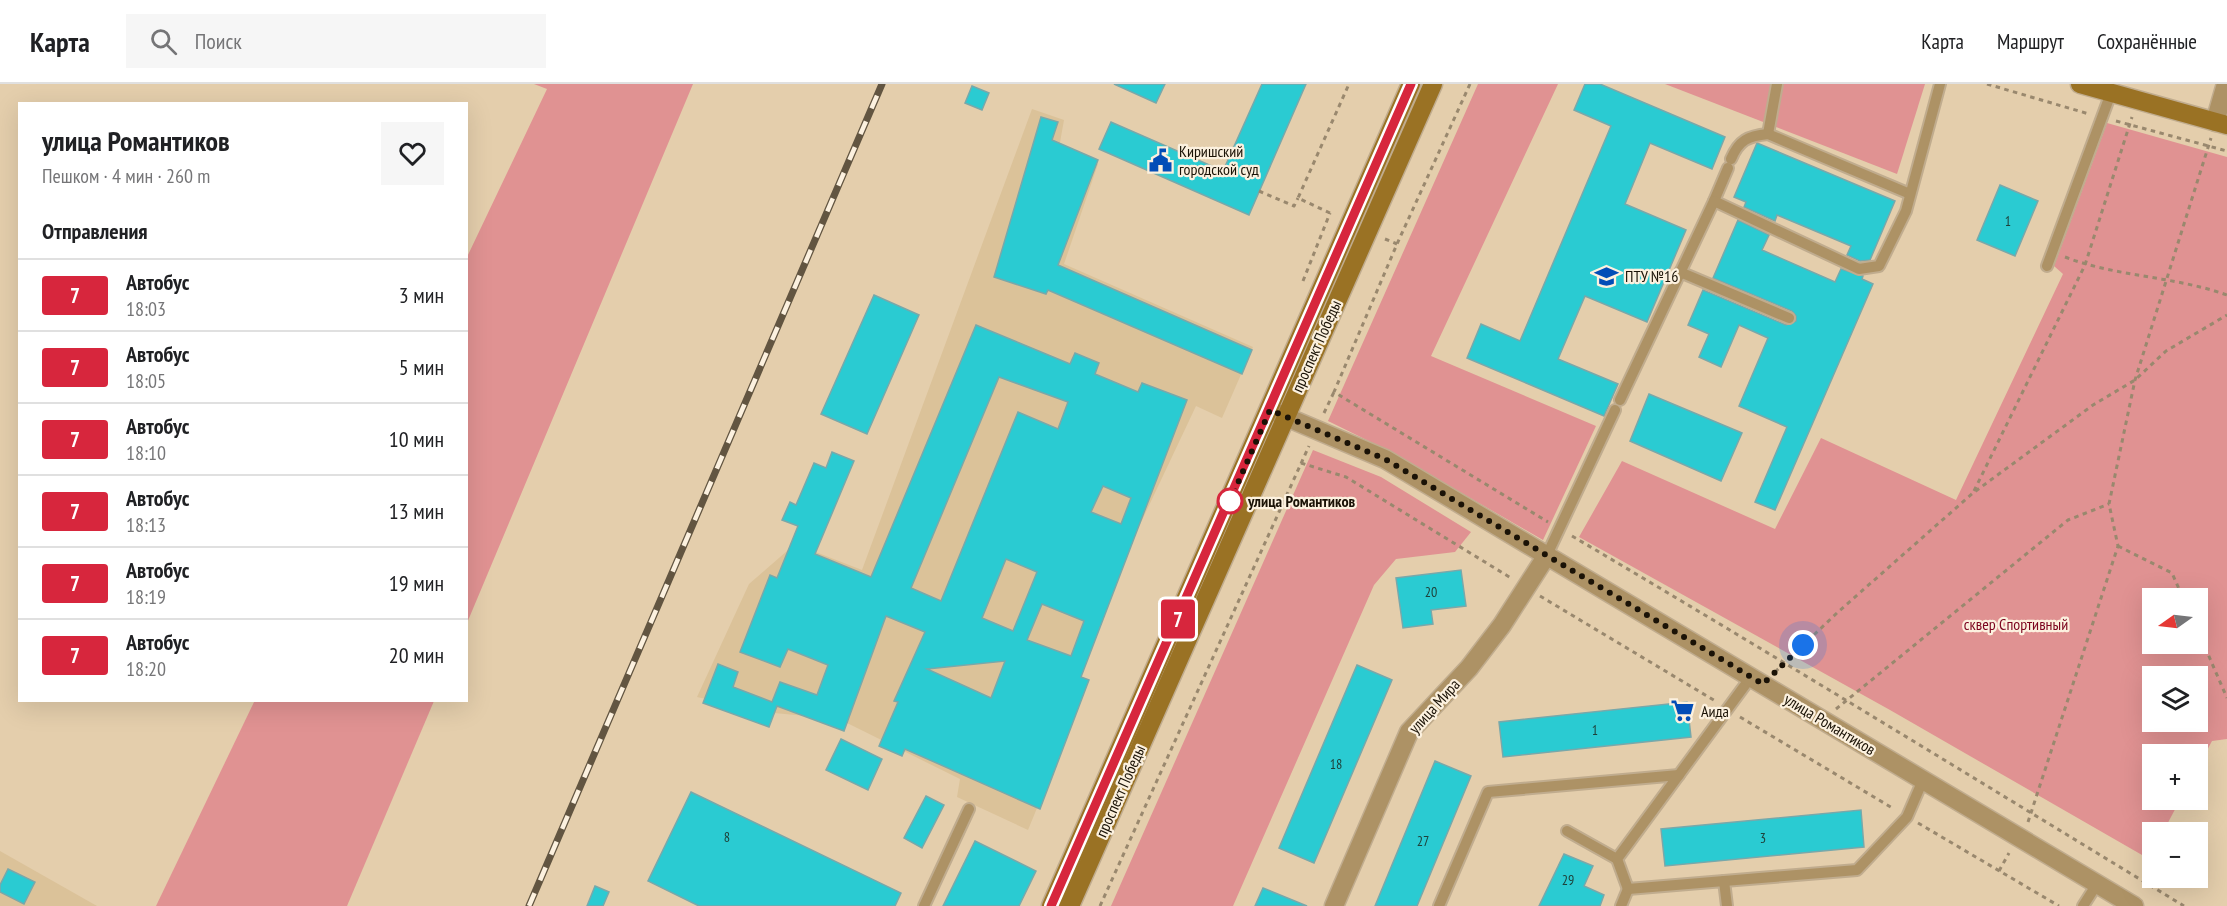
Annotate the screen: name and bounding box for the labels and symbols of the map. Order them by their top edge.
place label: Киришский городской суд [1179,141,1259,179]
public building icon: Киришский городской суд [1148,147,1174,173]
house number: 1 [2005,212,2011,230]
school or university icon: ПТУ №16 [1594,263,1620,289]
place label: ПТУ №16 [1625,266,1678,286]
street label: проспект Победы [1287,297,1345,395]
marker: улица Романтиков [1217,488,1243,514]
place label: улица Романтиков [1247,491,1356,511]
house number: 20 [1425,583,1437,601]
north arrow [2142,588,2208,654]
line badge: 7 [1158,600,1198,638]
park label: сквер Спортивный [1964,614,2068,634]
your location [1788,630,1818,660]
street label: улица Мира [1404,674,1464,738]
street label: улица Романтиков [1781,689,1879,759]
supermarket icon: Аида [1670,698,1696,724]
place label: Аида [1701,701,1729,721]
house number: 1 [1592,721,1598,739]
street label: проспект Победы [1091,742,1149,840]
house number: 18 [1330,755,1342,773]
house number: 8 [724,828,730,846]
house number: 3 [1760,829,1766,847]
house number: 27 [1417,832,1429,850]
house number: 29 [1562,871,1574,889]

